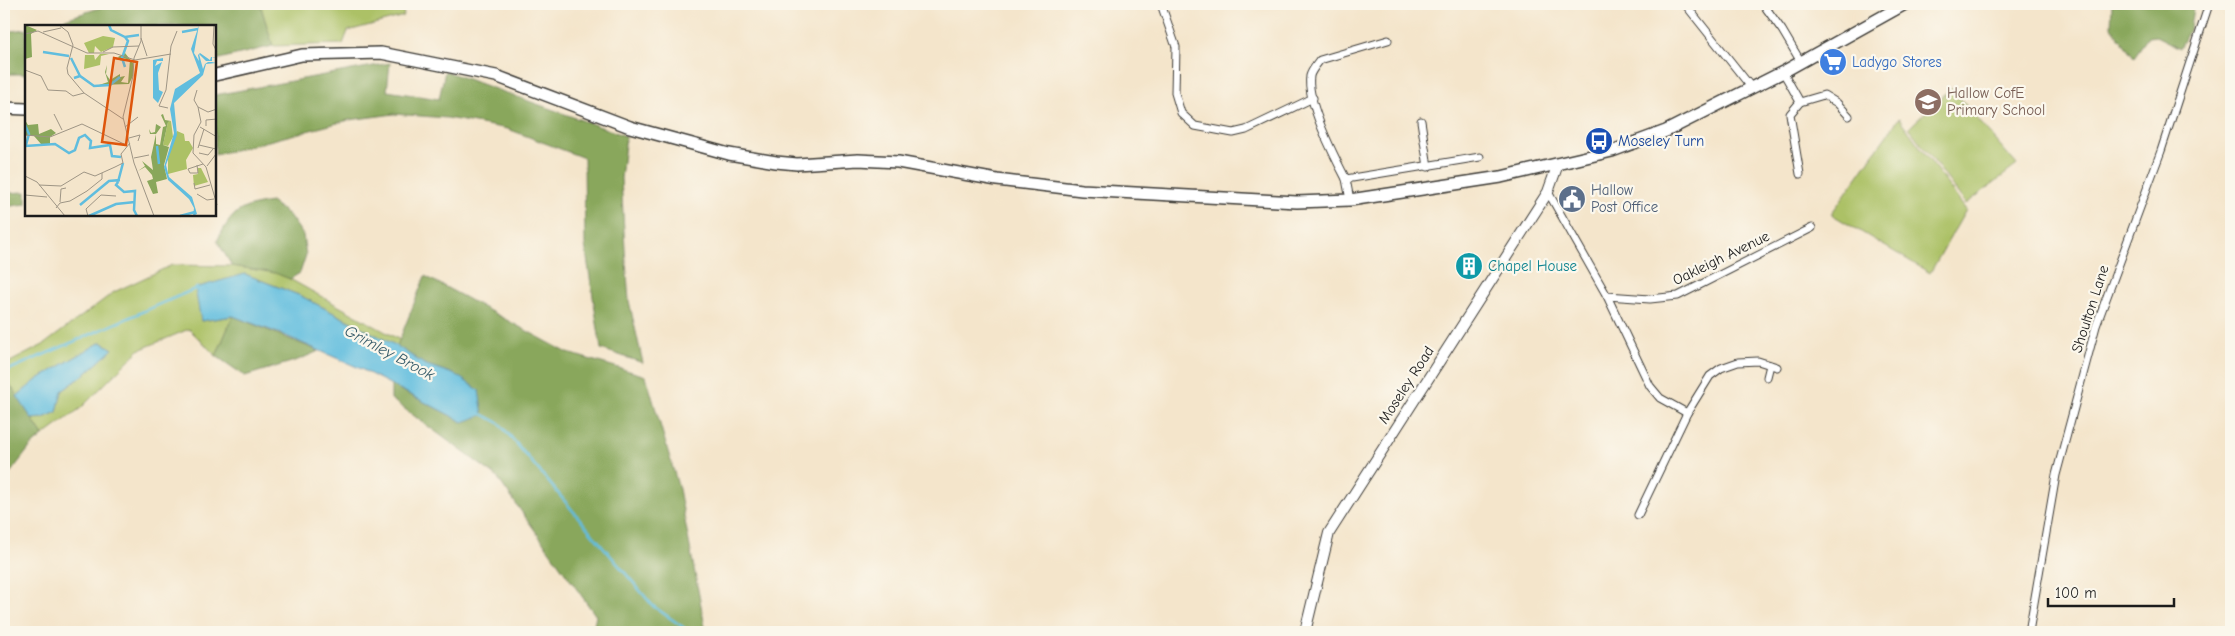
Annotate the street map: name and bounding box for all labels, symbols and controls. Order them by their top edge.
inset map [25,25,216,216]
supermarket icon: Ladygo Stores [1818,47,1848,77]
place label: Ladygo Stores [1852,53,1942,71]
place label: Hallow CofE Primary School [1947,84,2045,119]
school or university icon: Hallow CofE Primary School [1913,87,1943,117]
bus stop icon: Moseley Turn [1584,126,1614,156]
place label: Moseley Turn [1618,132,1704,150]
place label: Hallow Post Office [1591,181,1659,216]
public building icon: Hallow Post Office [1557,184,1587,214]
street label: Oakleigh Avenue [1670,227,1773,289]
building icon: Chapel House [1454,251,1484,281]
place label: Chapel House [1488,257,1577,275]
street label: Shoulton Lane [2067,262,2113,355]
water label: Grimley Brook [342,322,438,384]
street label: Moseley Road [1374,343,1438,427]
scale bar [2048,576,2174,608]
text: 100 m [2055,584,2097,602]

